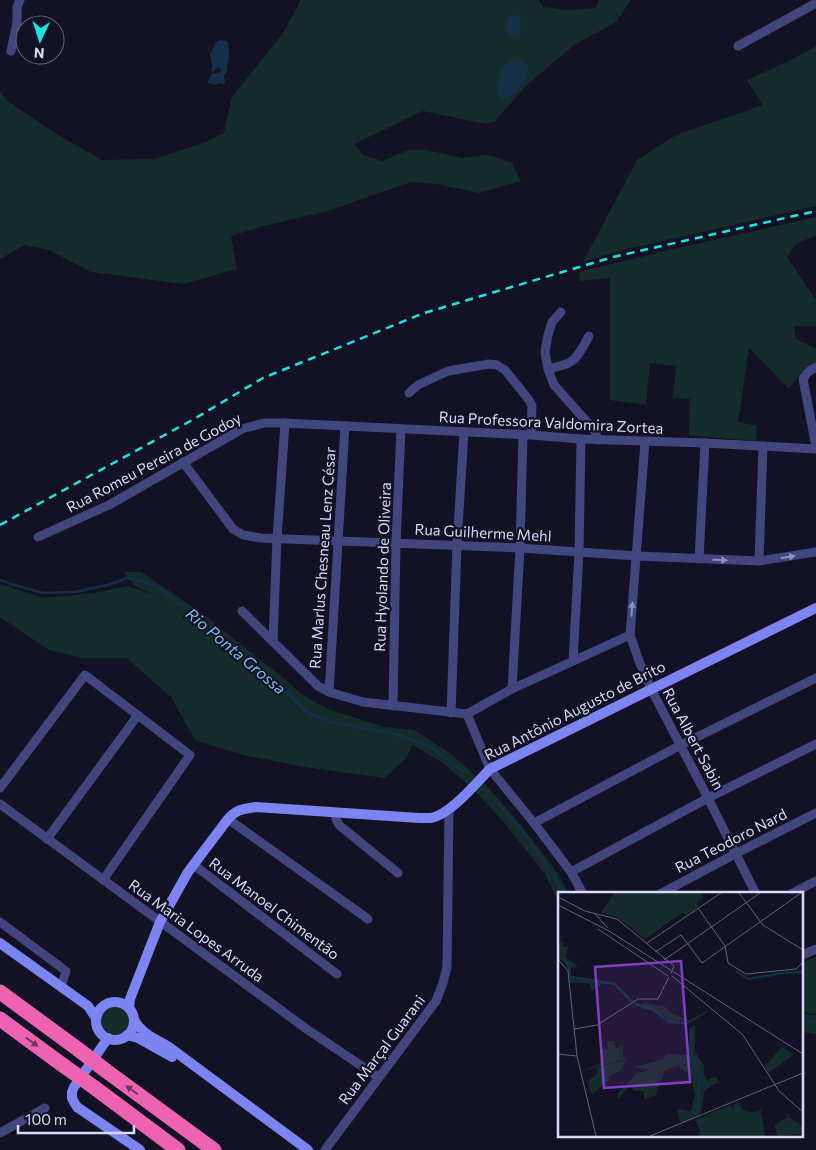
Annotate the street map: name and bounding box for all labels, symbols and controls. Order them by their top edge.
north arrow [15,15,65,65]
text: N [33,45,45,62]
street label: Rua Professora Valdomira Zortea [438,407,664,437]
street label: Rua Romeu Pereira de Godoy [63,408,244,516]
street label: Rua Marlus Chesneau Lenz César [305,446,339,670]
street label: Rua Hyolando de Oliveira [370,482,394,652]
street label: Rua Guilherme Mehl [414,519,552,545]
one-way arrow [780,552,796,560]
one-way arrow [713,556,729,564]
one-way arrow [628,601,636,617]
water label: Rio Ponta Grossa [183,603,290,698]
street label: Rua Antônio Augusto de Brito [481,656,668,764]
street label: Rua Albert Sabin [659,684,728,793]
street label: Rua Teodoro Nard [672,804,789,876]
street label: Rua Manoel Chimentão [206,853,343,963]
street label: Rua Maria Lopes Arruda [125,875,268,985]
inset map [558,892,804,1138]
street label: Rua Marçal Guarani [334,991,428,1108]
one-way arrow [25,1037,38,1048]
one-way arrow [125,1085,139,1095]
scale bar [18,1102,134,1134]
text: 100 m [25,1110,67,1128]

